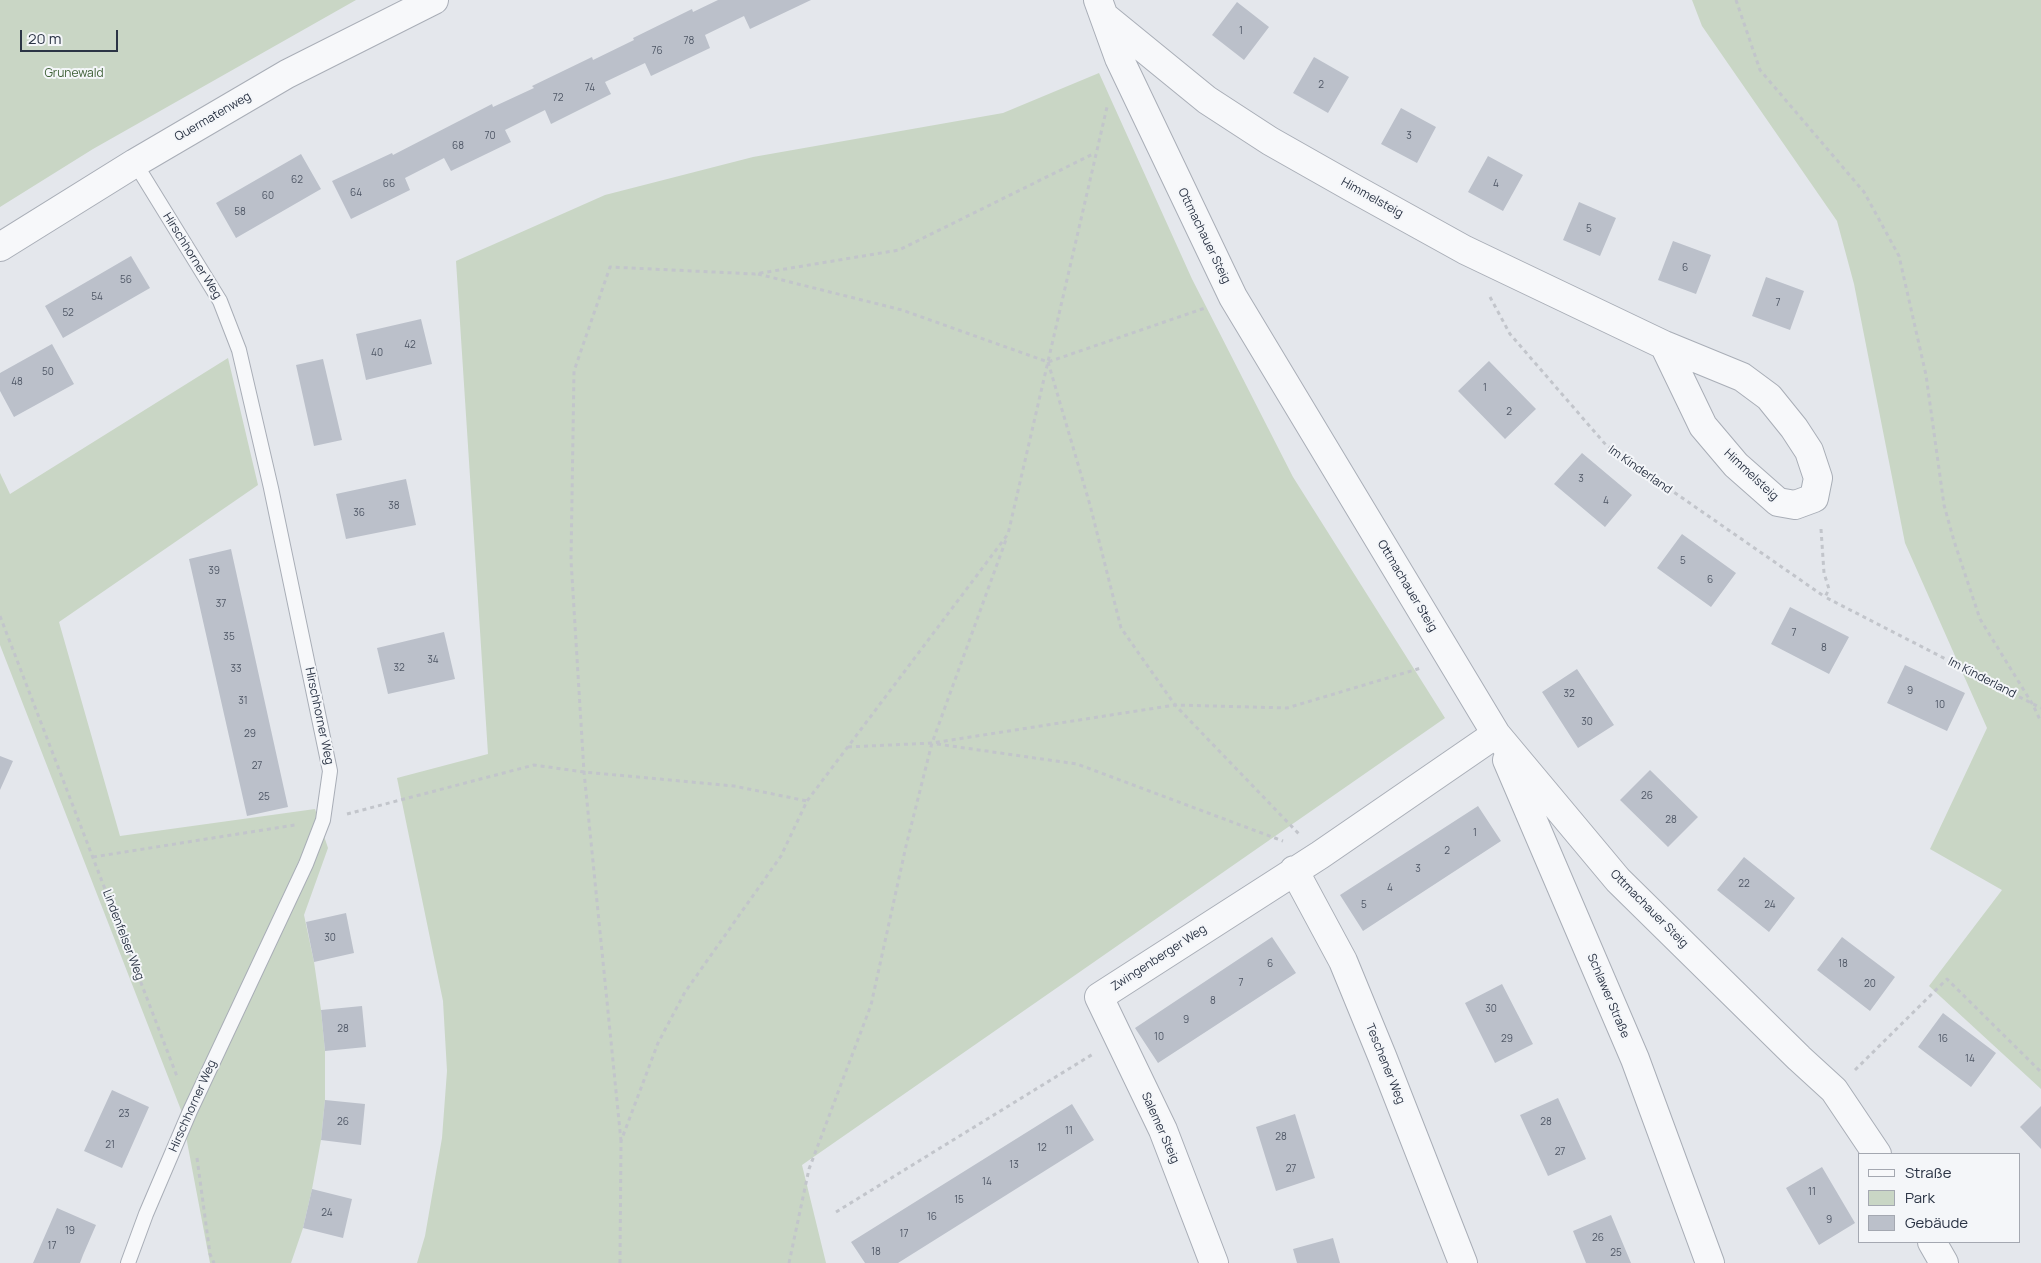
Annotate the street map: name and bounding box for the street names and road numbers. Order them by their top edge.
street label: Quermatenweg [172,89,254,145]
street label: Himmelsteig [1338,175,1406,221]
street label: Ottmachauer Steig [1175,186,1233,286]
street label: Hirschhorner Weg [160,210,224,302]
street label: Im Kinderland [1605,443,1675,497]
street label: Himmelsteig [1721,446,1781,504]
street label: Ottmachauer Steig [1374,537,1440,635]
street label: Im Kinderland [1946,655,2018,701]
street label: Hirschhorner Weg [302,666,336,766]
street label: Ottmachauer Steig [1607,867,1691,951]
street label: Lindenfelser Weg [99,888,147,982]
street label: Zwingenberger Weg [1109,922,1209,994]
street label: Schlawer Straße [1584,952,1632,1040]
street label: Teschener Weg [1362,1022,1408,1106]
street label: Hirschhorner Weg [166,1058,220,1154]
street label: Salemer Steig [1138,1090,1182,1166]

